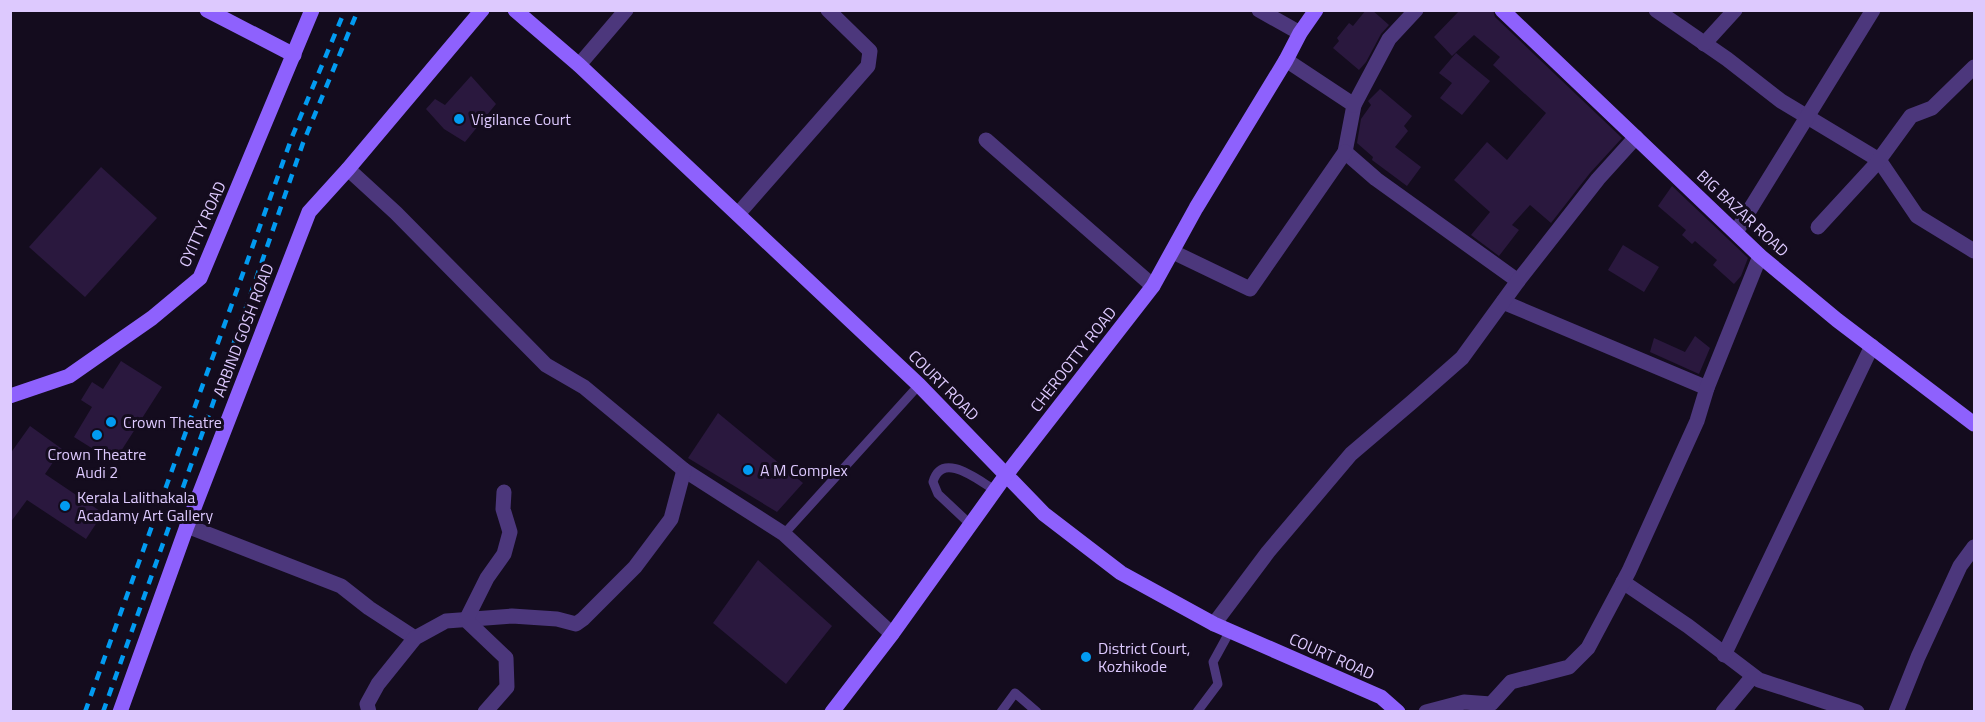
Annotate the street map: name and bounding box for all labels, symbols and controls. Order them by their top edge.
place label: Vigilance Court [471,107,571,131]
marker: Vigilance Court [452,112,466,126]
street label: BIG BAZAR ROAD [1692,164,1794,262]
street label: OYITTY ROAD [172,177,232,271]
street label: ARBIND GOSH ROAD [206,260,280,400]
street label: CHEROOTTY ROAD [1024,301,1122,417]
street label: COURT ROAD [903,344,985,426]
place label: Crown Theatre [123,410,222,434]
marker: Crown Theatre [104,415,118,429]
marker: Crown Theatre Audi 2 [90,428,104,442]
place label: Crown Theatre Audi 2 [48,442,146,484]
place label: A M Complex [760,458,848,482]
marker: A M Complex [741,463,755,477]
place label: Kerala Lalithakala Acadamy Art Gallery [77,485,214,527]
marker: Kerala Lalithakala Acadamy Art Gallery [58,499,72,513]
street label: COURT ROAD [1286,627,1378,685]
place label: District Court, Kozhikode [1098,636,1190,678]
marker: District Court, Kozhikode [1079,650,1093,664]

